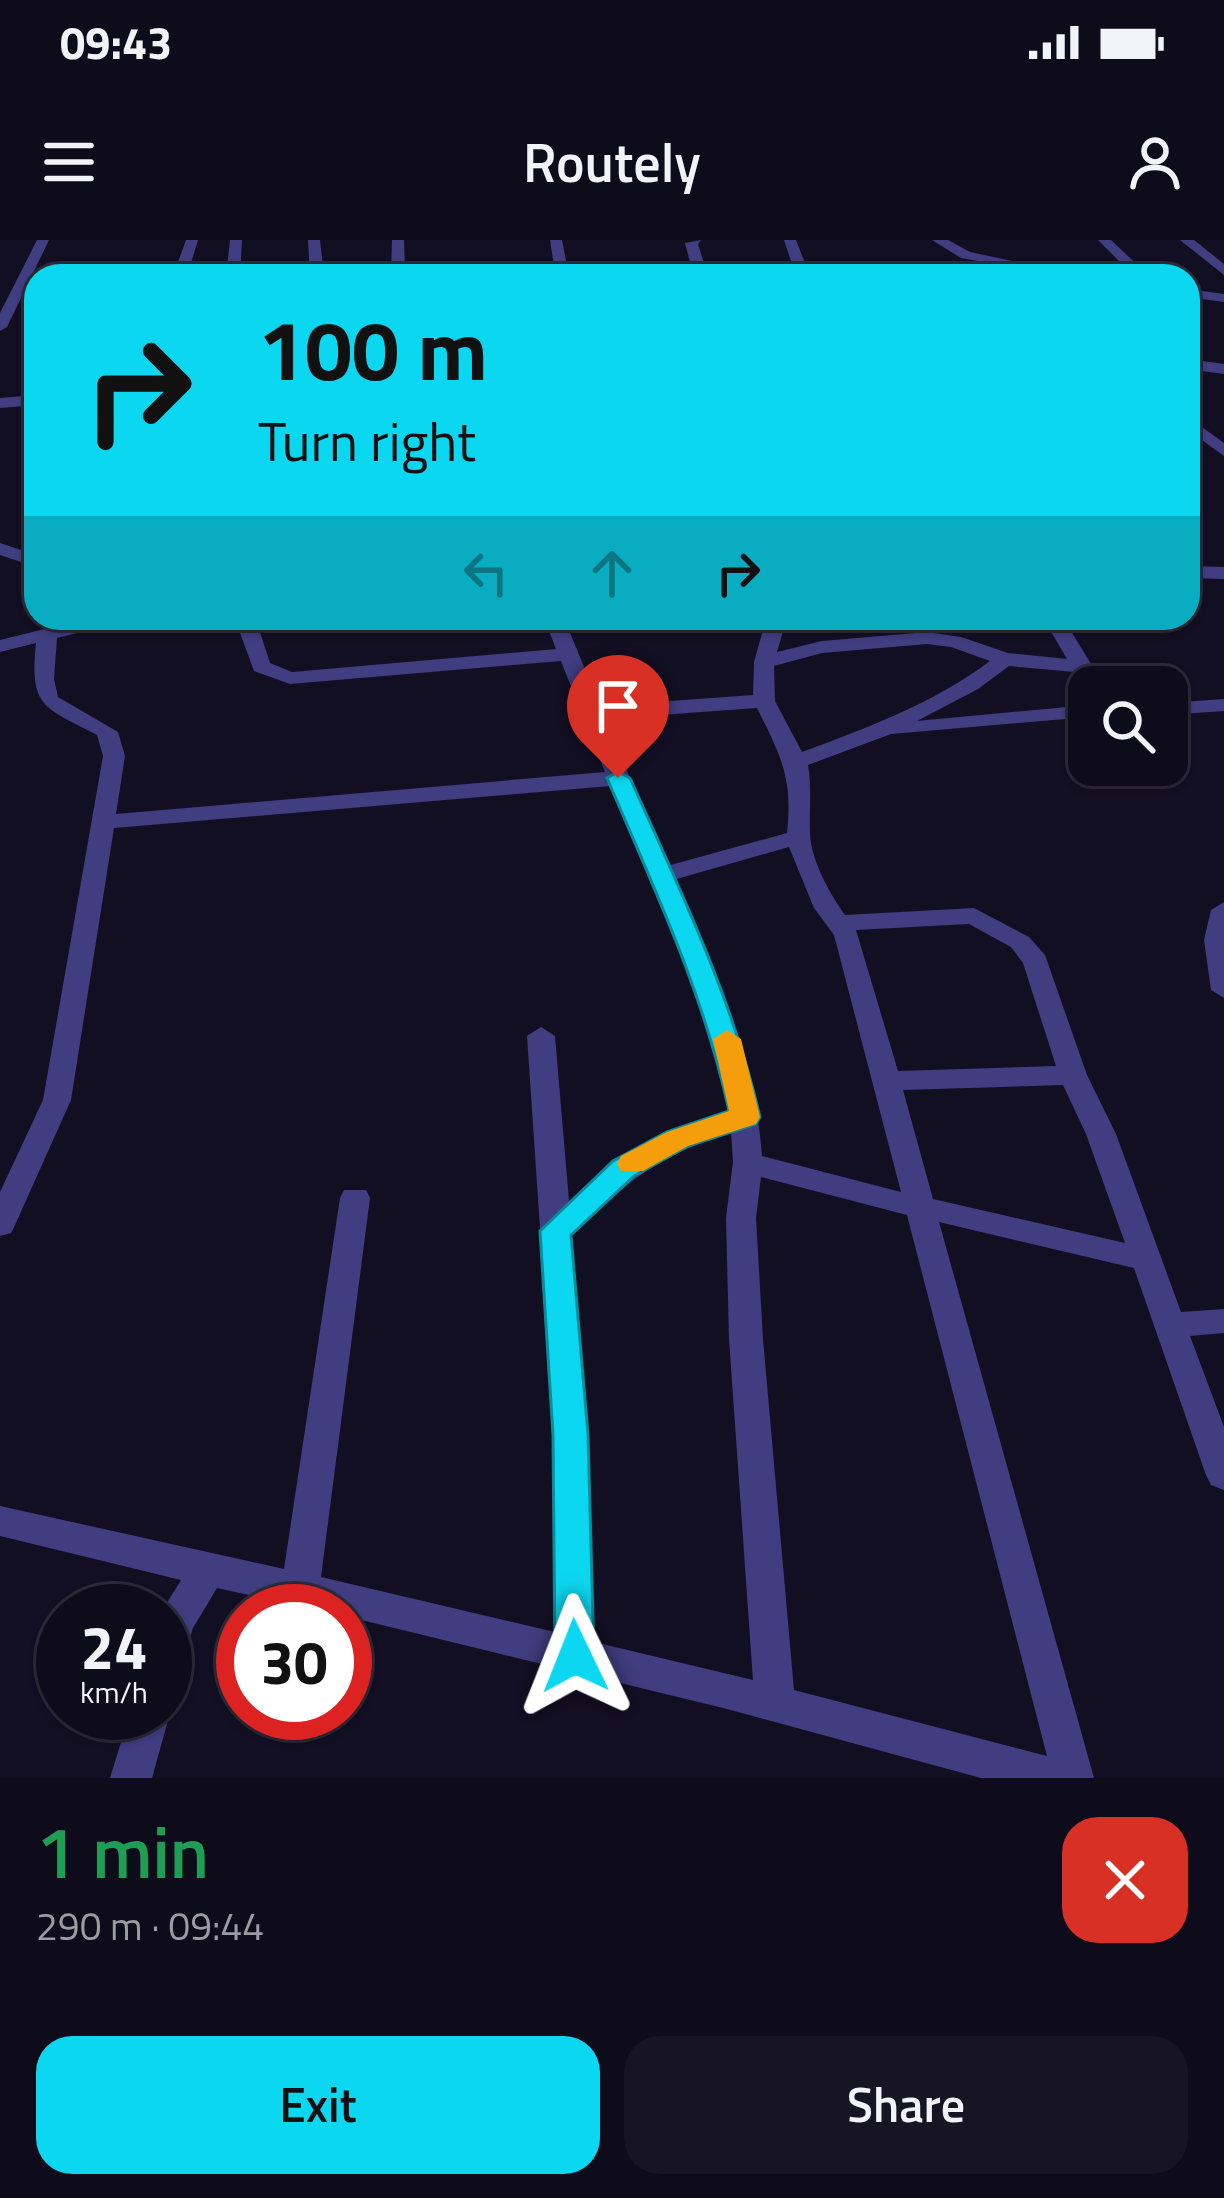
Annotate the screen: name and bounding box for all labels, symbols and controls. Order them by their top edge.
text: 09:43 [60,8,172,76]
text: Routely [523,121,701,203]
icon: menu [36,129,102,195]
icon: person [1122,129,1188,195]
text: 100 m [258,285,488,413]
icon: right [60,312,216,468]
text: Turn right [258,400,476,482]
icon: left [453,540,519,606]
icon: ahead [579,540,645,606]
icon: right [705,540,771,606]
pin [567,655,669,778]
map controls [1068,666,1188,786]
button: search [1068,666,1188,786]
icon: arrive [585,673,651,739]
speed limit sign: 30 [216,1584,372,1740]
position arrow [512,1593,638,1719]
text: 24 [80,1601,148,1692]
text: km/h [80,1669,148,1715]
text: 1 min [36,1796,209,1906]
button: close [1062,1817,1188,1943]
text: 290 m · 09:44 [36,1896,264,1955]
button: Exit [36,2036,600,2174]
button: Share [624,2036,1188,2174]

